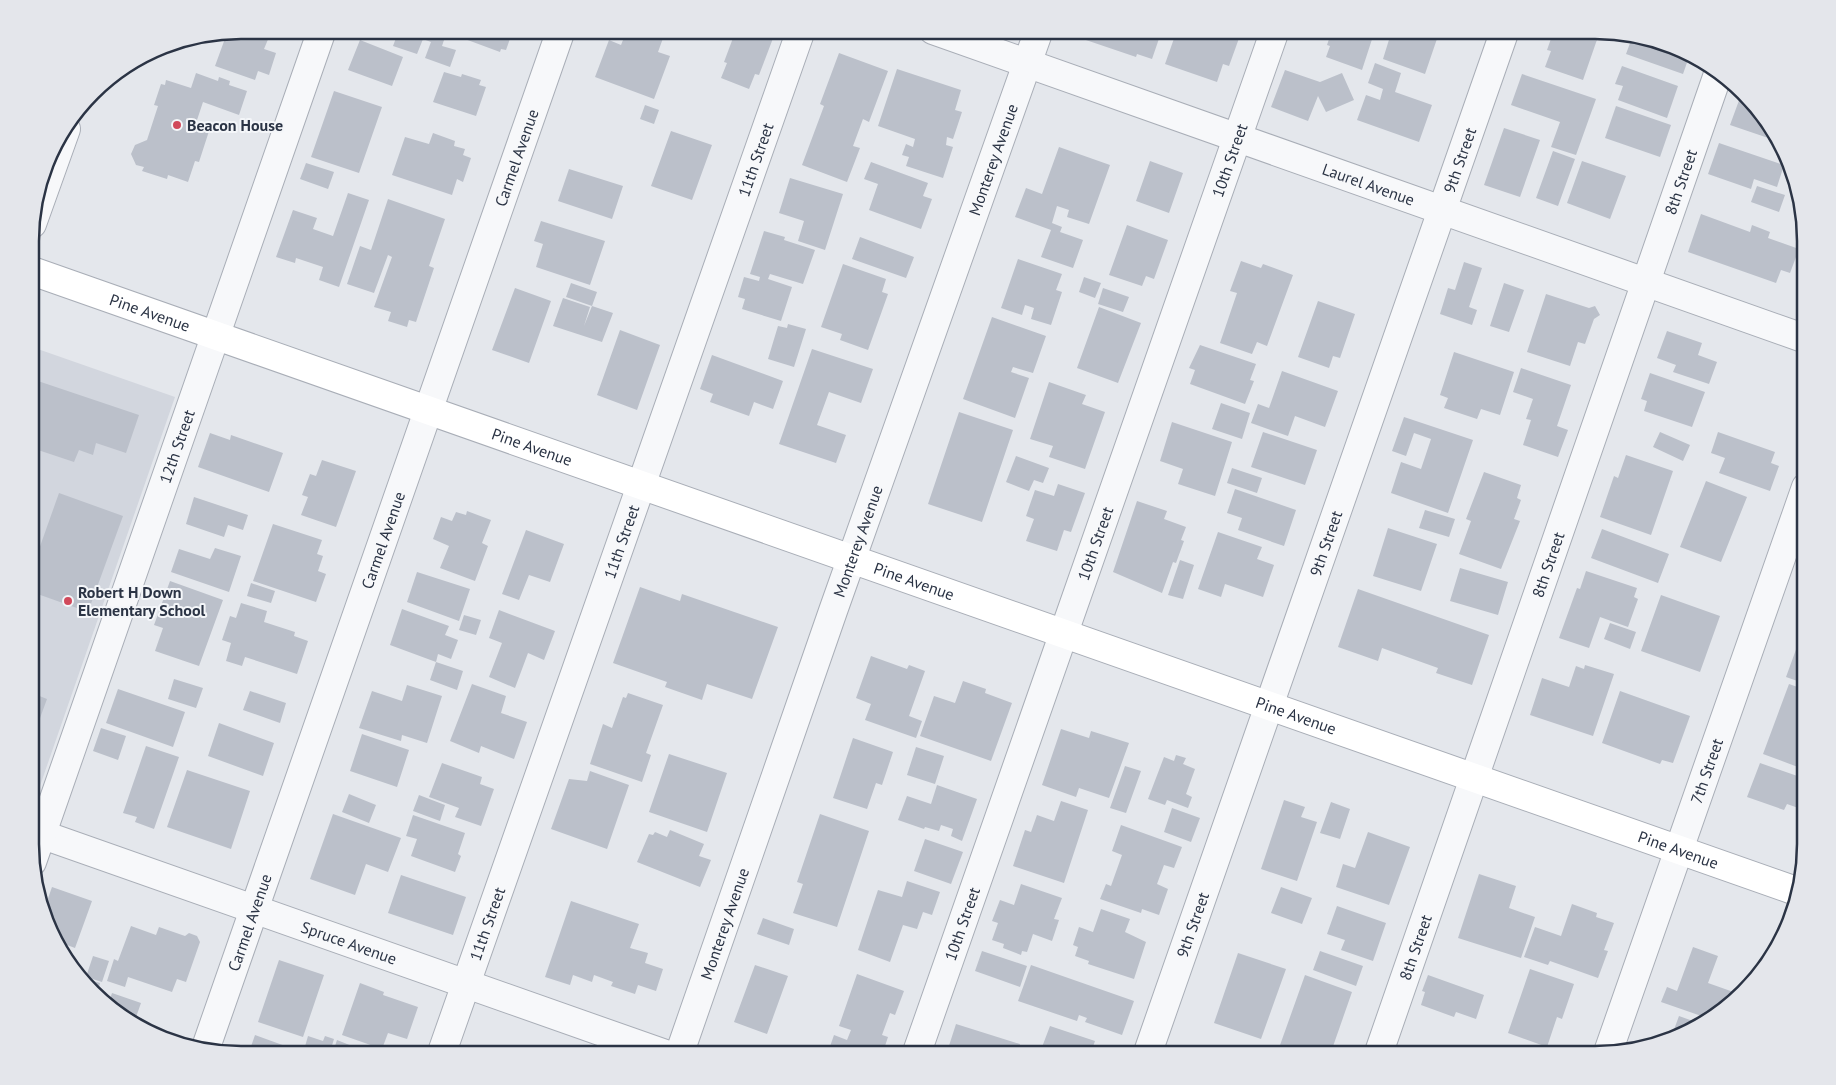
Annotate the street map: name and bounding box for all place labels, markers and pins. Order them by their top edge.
place label: Beacon House [187,115,283,135]
marker: Beacon House [171,119,183,131]
place label: Robert H Down Elementary School [78,582,205,620]
marker: Robert H Down Elementary School [62,595,74,607]

